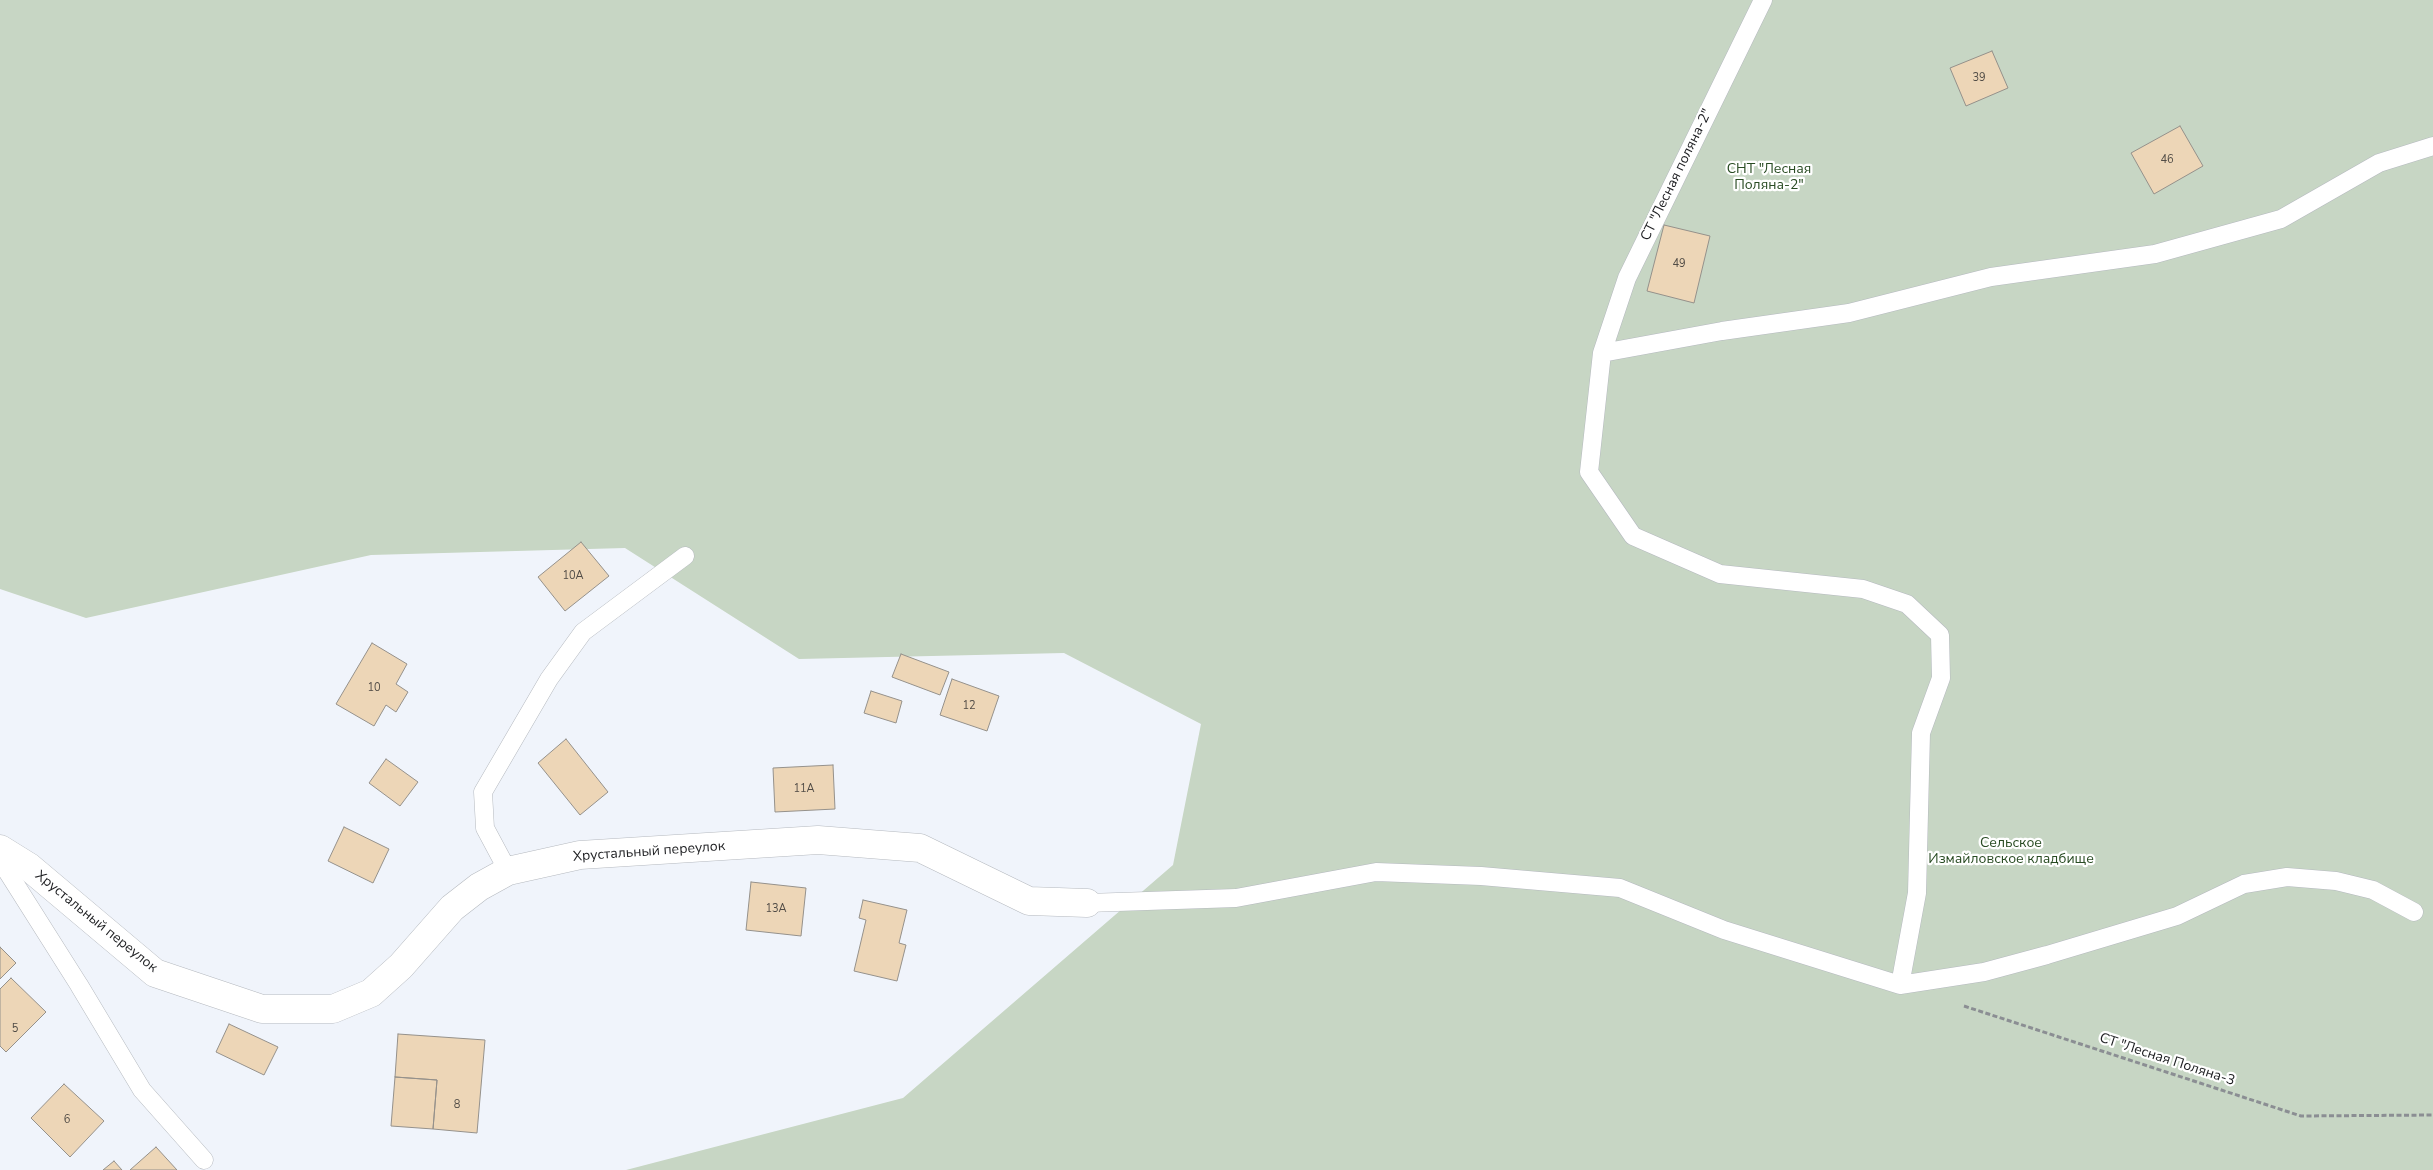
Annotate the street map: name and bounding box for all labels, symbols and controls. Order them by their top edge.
house number: 39 [1972,71,1986,85]
street label: СТ "Лесная поляна-2" [1638,106,1716,244]
house number: 46 [2160,153,2174,167]
park label: СНТ "Лесная Поляна-2" [1727,162,1811,194]
house number: 49 [1672,257,1686,271]
house number: 10А [562,569,584,583]
house number: 10 [367,681,381,695]
house number: 12 [962,699,976,713]
house number: 11А [793,782,815,796]
park label: Сельское Измайловское кладбище [1928,836,2094,869]
street label: Хрустальный переулок [572,838,726,866]
street label: Хрустальный переулок [31,867,161,977]
house number: 13А [765,902,787,916]
house number: 5 [12,1022,18,1036]
street label: СТ "Лесная Поляна-3 [2097,1030,2237,1090]
house number: 8 [454,1098,460,1112]
house number: 6 [64,1113,70,1127]

